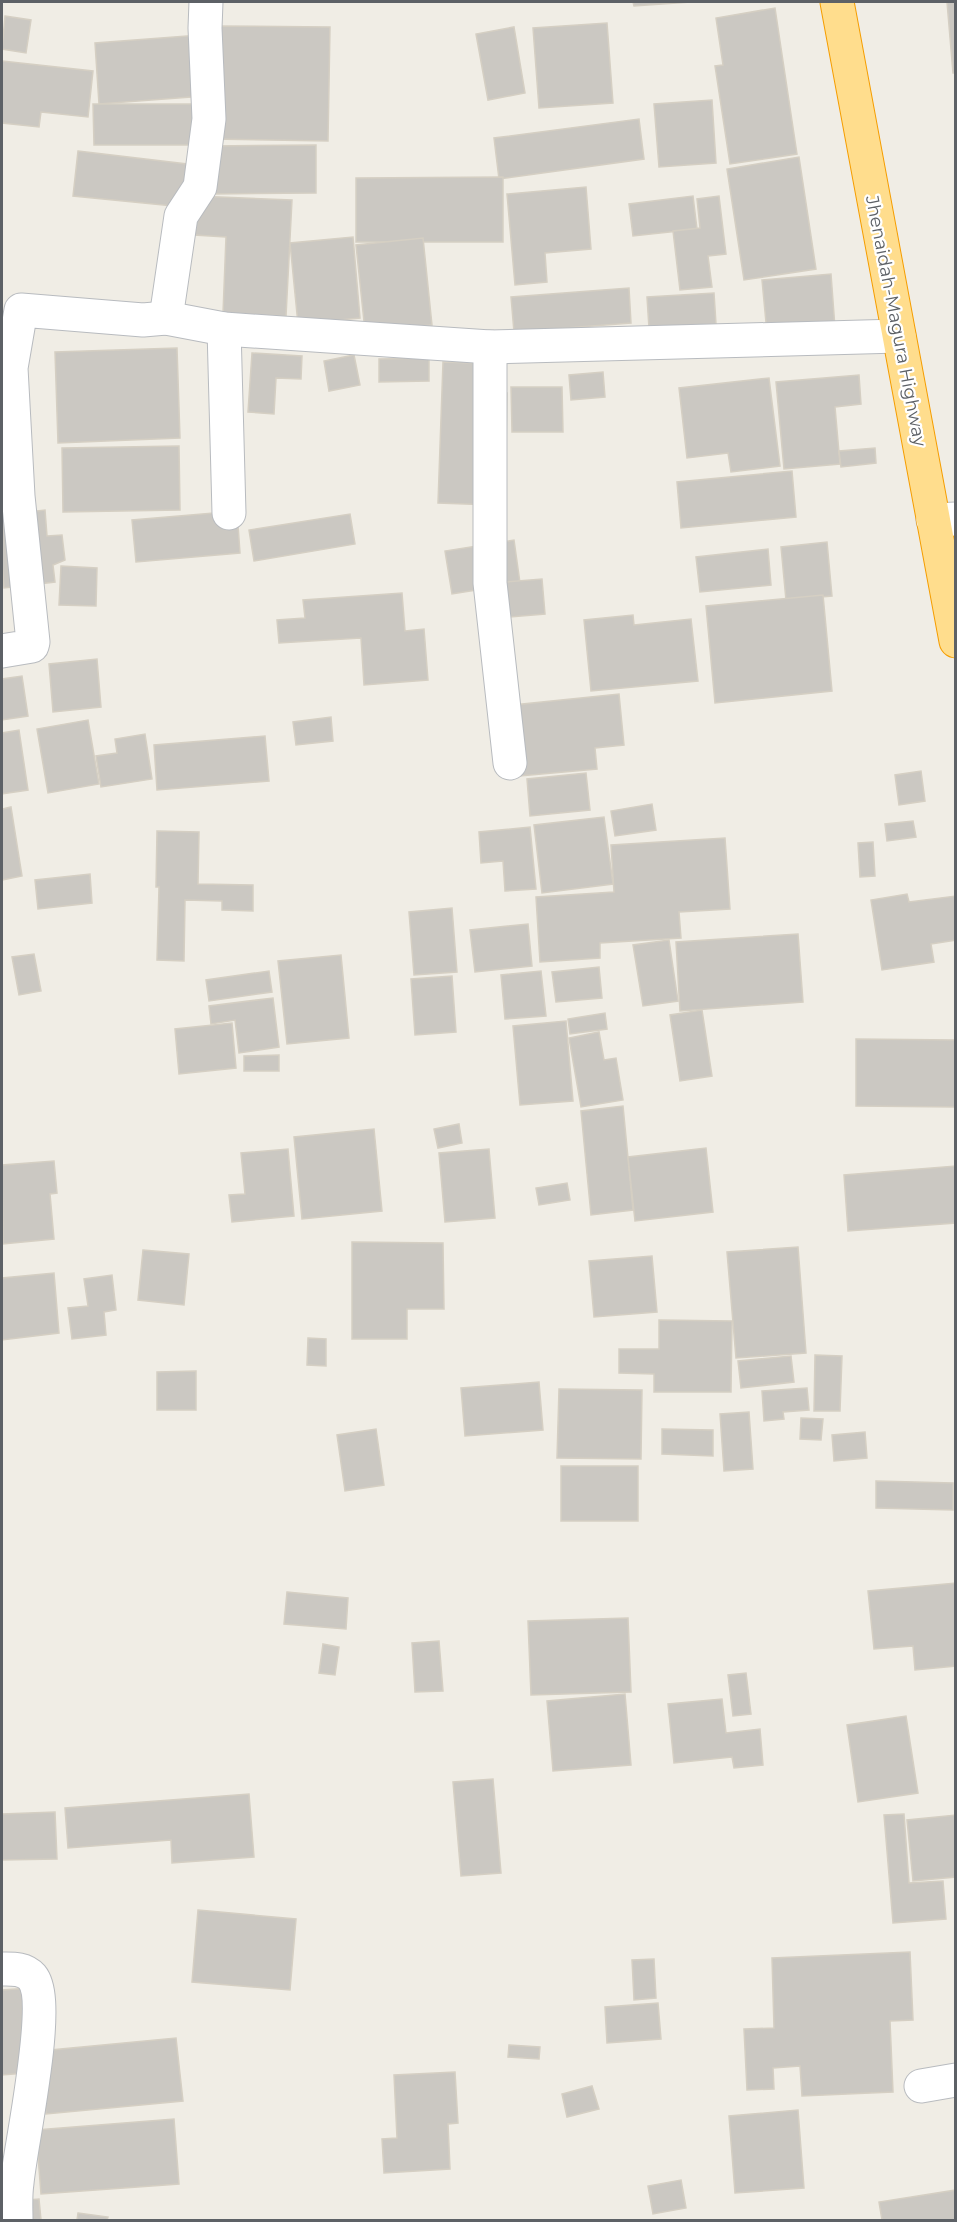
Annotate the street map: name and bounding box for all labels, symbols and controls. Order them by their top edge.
street label: Jhenaidah-Magura Highway [861,193,931,448]

